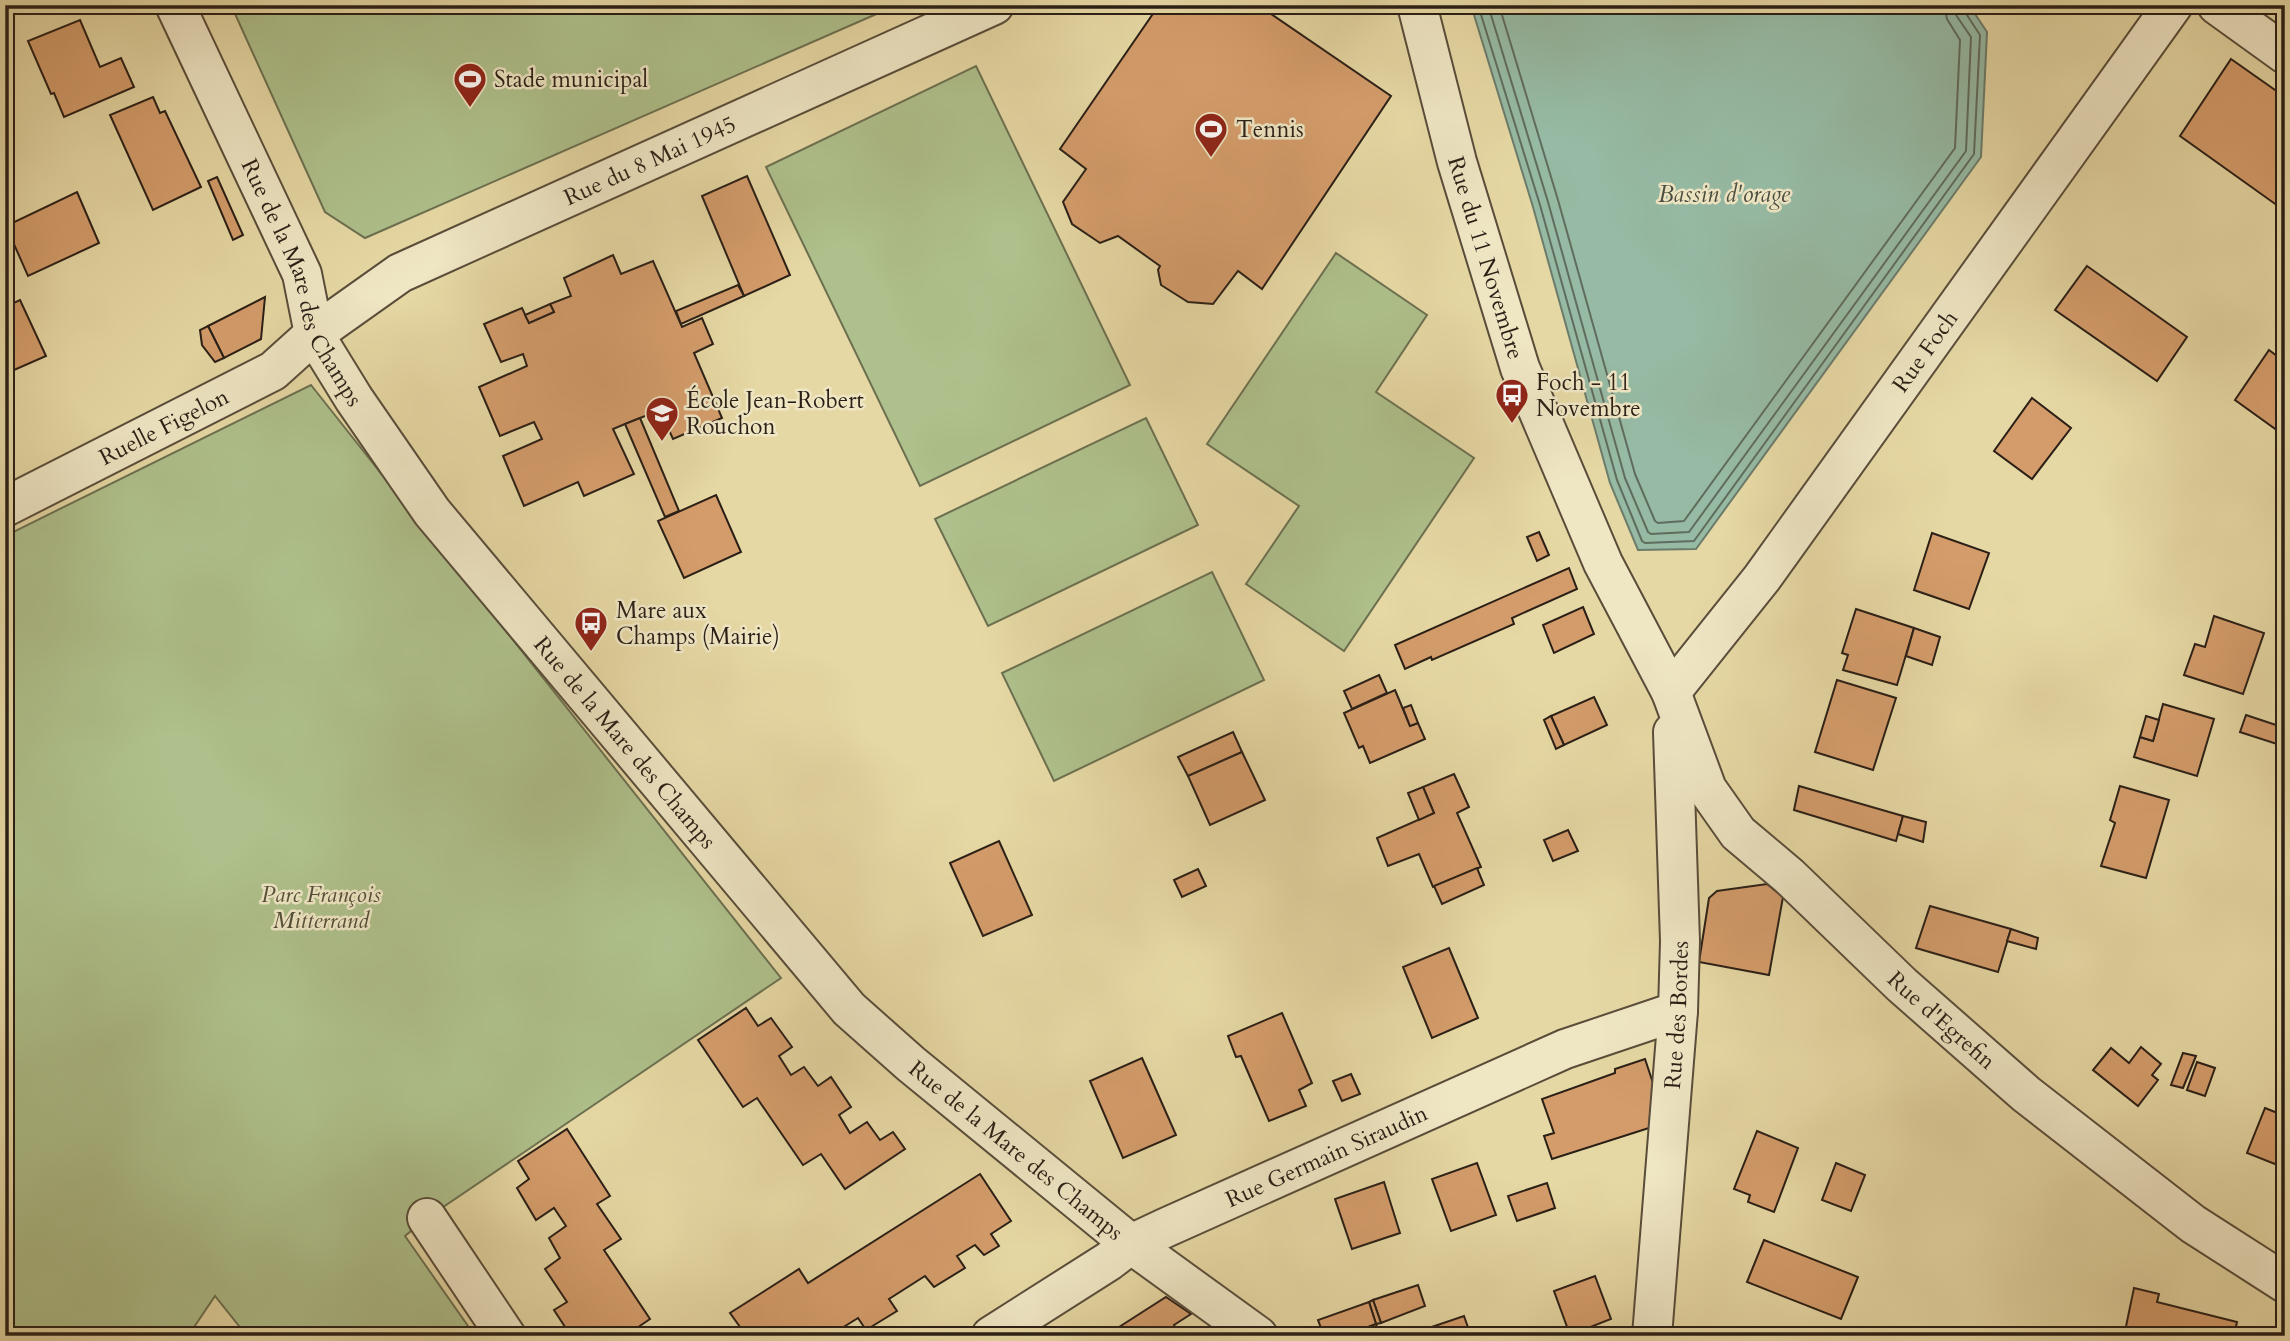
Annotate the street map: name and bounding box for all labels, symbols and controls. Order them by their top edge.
sports icon: Stade municipal [451,60,489,109]
place label: Stade municipal [494,64,648,95]
street label: Rue du 8 Mai 1945 [559,108,741,213]
sports icon: Tennis [1192,110,1230,159]
place label: Tennis [1236,114,1304,145]
street label: Rue du 11 Novembre [1441,152,1532,363]
street label: Rue de la Mare des Champs [234,154,370,412]
water label: Bassin d'orage [1658,178,1791,211]
street label: Rue Foch [1885,304,1965,398]
place label: Foch - 11 Novembre [1536,367,1641,424]
bus stop icon: Foch - 11 Novembre [1493,376,1531,425]
street label: Ruelle Figelon [94,381,234,472]
place label: École Jean-Robert Rouchon [686,385,864,442]
school or university icon: École Jean-Robert Rouchon [643,394,681,443]
place label: Mare aux Champs (Mairie) [616,595,780,652]
bus stop icon: Mare aux Champs (Mairie) [572,604,610,653]
street label: Rue de la Mare des Champs [527,629,724,855]
park label: Parc François Mitterrand [261,879,381,936]
street label: Rue des Bordes [1656,940,1696,1090]
street label: Rue d'Egrefin [1881,964,2002,1076]
street label: Rue de la Mare des Champs [902,1053,1130,1247]
street label: Rue Germain Siraudin [1220,1097,1432,1214]

